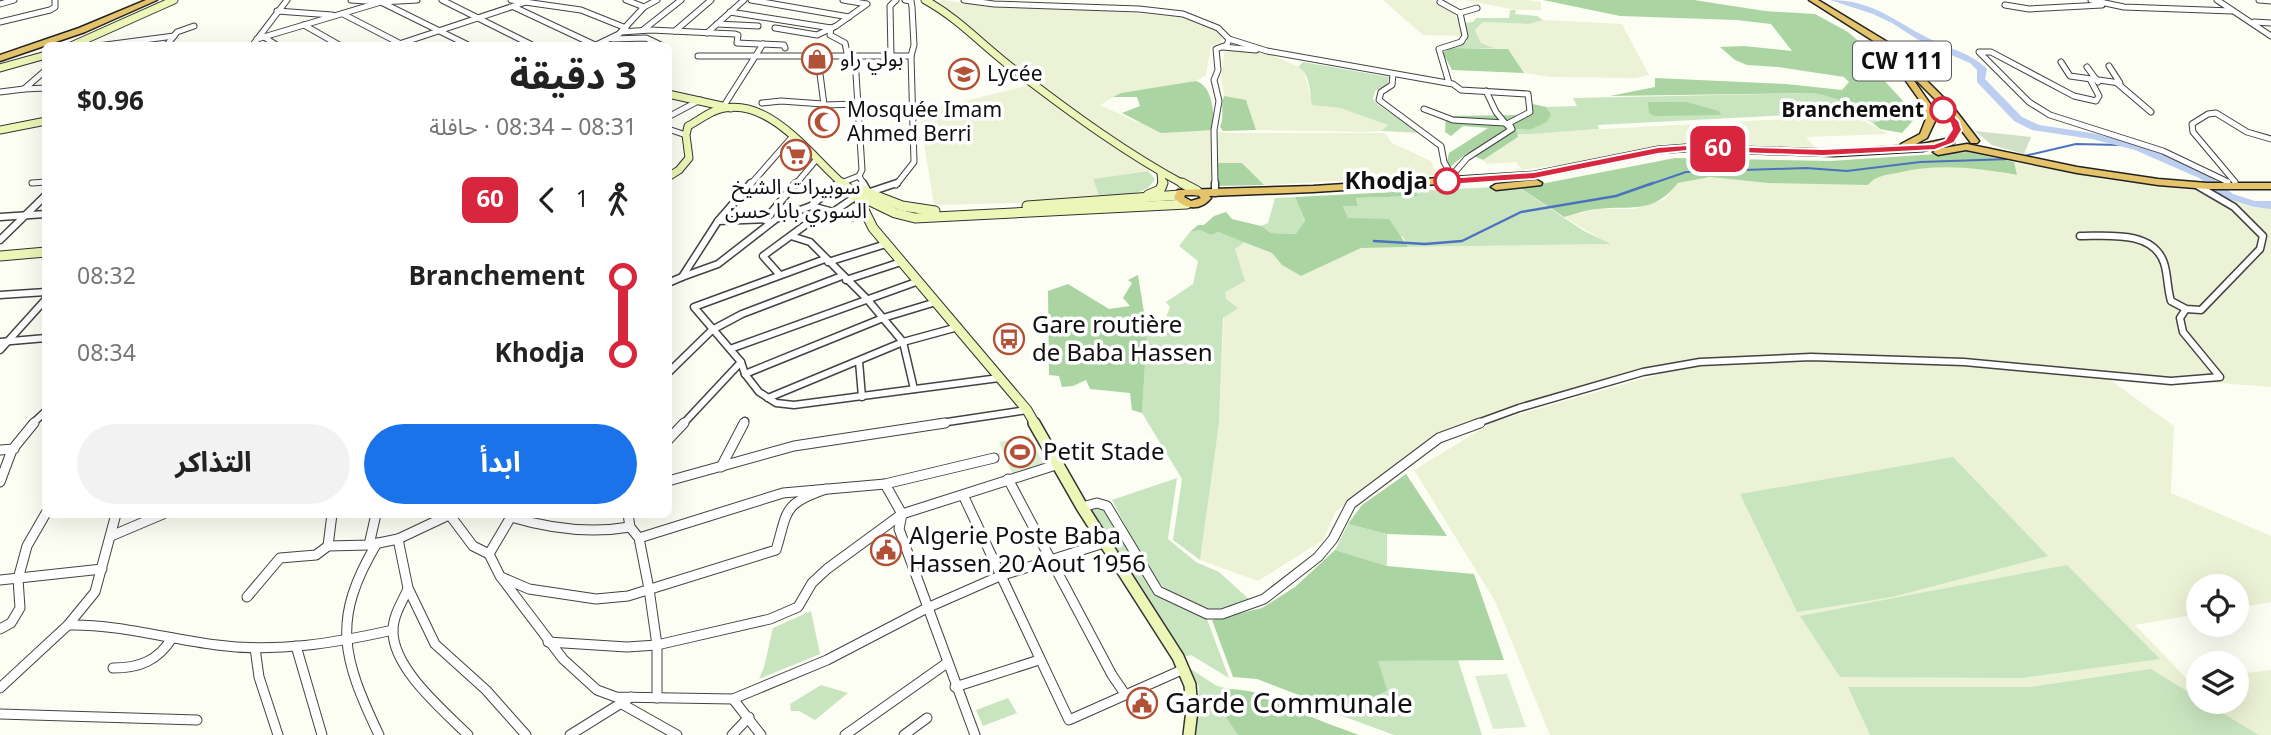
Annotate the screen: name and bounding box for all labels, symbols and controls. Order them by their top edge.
text: 3 دقيقة [510,37,637,117]
place label: بولي راو [840,37,904,81]
road number: CW 111 [1853,41,1951,80]
shop icon: بولي راو [800,42,834,76]
place label: Lycée [987,52,1042,96]
school or university icon: Lycée [947,57,981,91]
text: $0.96 [77,74,144,129]
place label: Mosquée Imam Ahmed Berri [847,88,1002,156]
place label: Branchement [1781,88,1924,132]
marker: Branchement [1930,97,1956,123]
text: 08:31 – 08:34 · حافلة [429,103,637,152]
mosque icon: Mosquée Imam Ahmed Berri [807,105,841,139]
text: 60 [1704,123,1732,174]
line badge: 60 [1686,126,1750,172]
supermarket icon: سوبيرات الشيخ السوري بابا حسن [779,138,813,172]
place label: Khodja [1344,156,1428,207]
place label: سوبيرات الشيخ السوري بابا حسن [725,165,867,233]
marker: Khodja [1434,168,1460,194]
text: 60 [476,174,504,225]
text: 1 [576,175,589,224]
icon: back [528,181,566,219]
icon: walk [599,181,637,219]
text: Branchement [408,249,585,304]
text: 08:32 [77,252,136,301]
place label: Gare routière de Baba Hassen [1032,300,1213,379]
bus stop icon: Gare routière de Baba Hassen [992,322,1026,356]
text: Khodja [494,326,585,381]
text: 08:34 [77,329,136,378]
button: التذاكر [77,424,350,504]
button: ابدأ [364,424,637,504]
place label: Petit Stade [1043,427,1164,478]
sports icon: Petit Stade [1003,435,1037,469]
place label: Algerie Poste Baba Hassen 20 Aout 1956 [909,511,1146,590]
public building icon: Algerie Poste Baba Hassen 20 Aout 1956 [869,533,903,567]
map controls [2186,574,2249,714]
button: locate [2186,574,2249,637]
button: layers [2186,651,2249,714]
place label: Garde Communale [1165,675,1413,734]
public building icon: Garde Communale [1125,686,1159,720]

